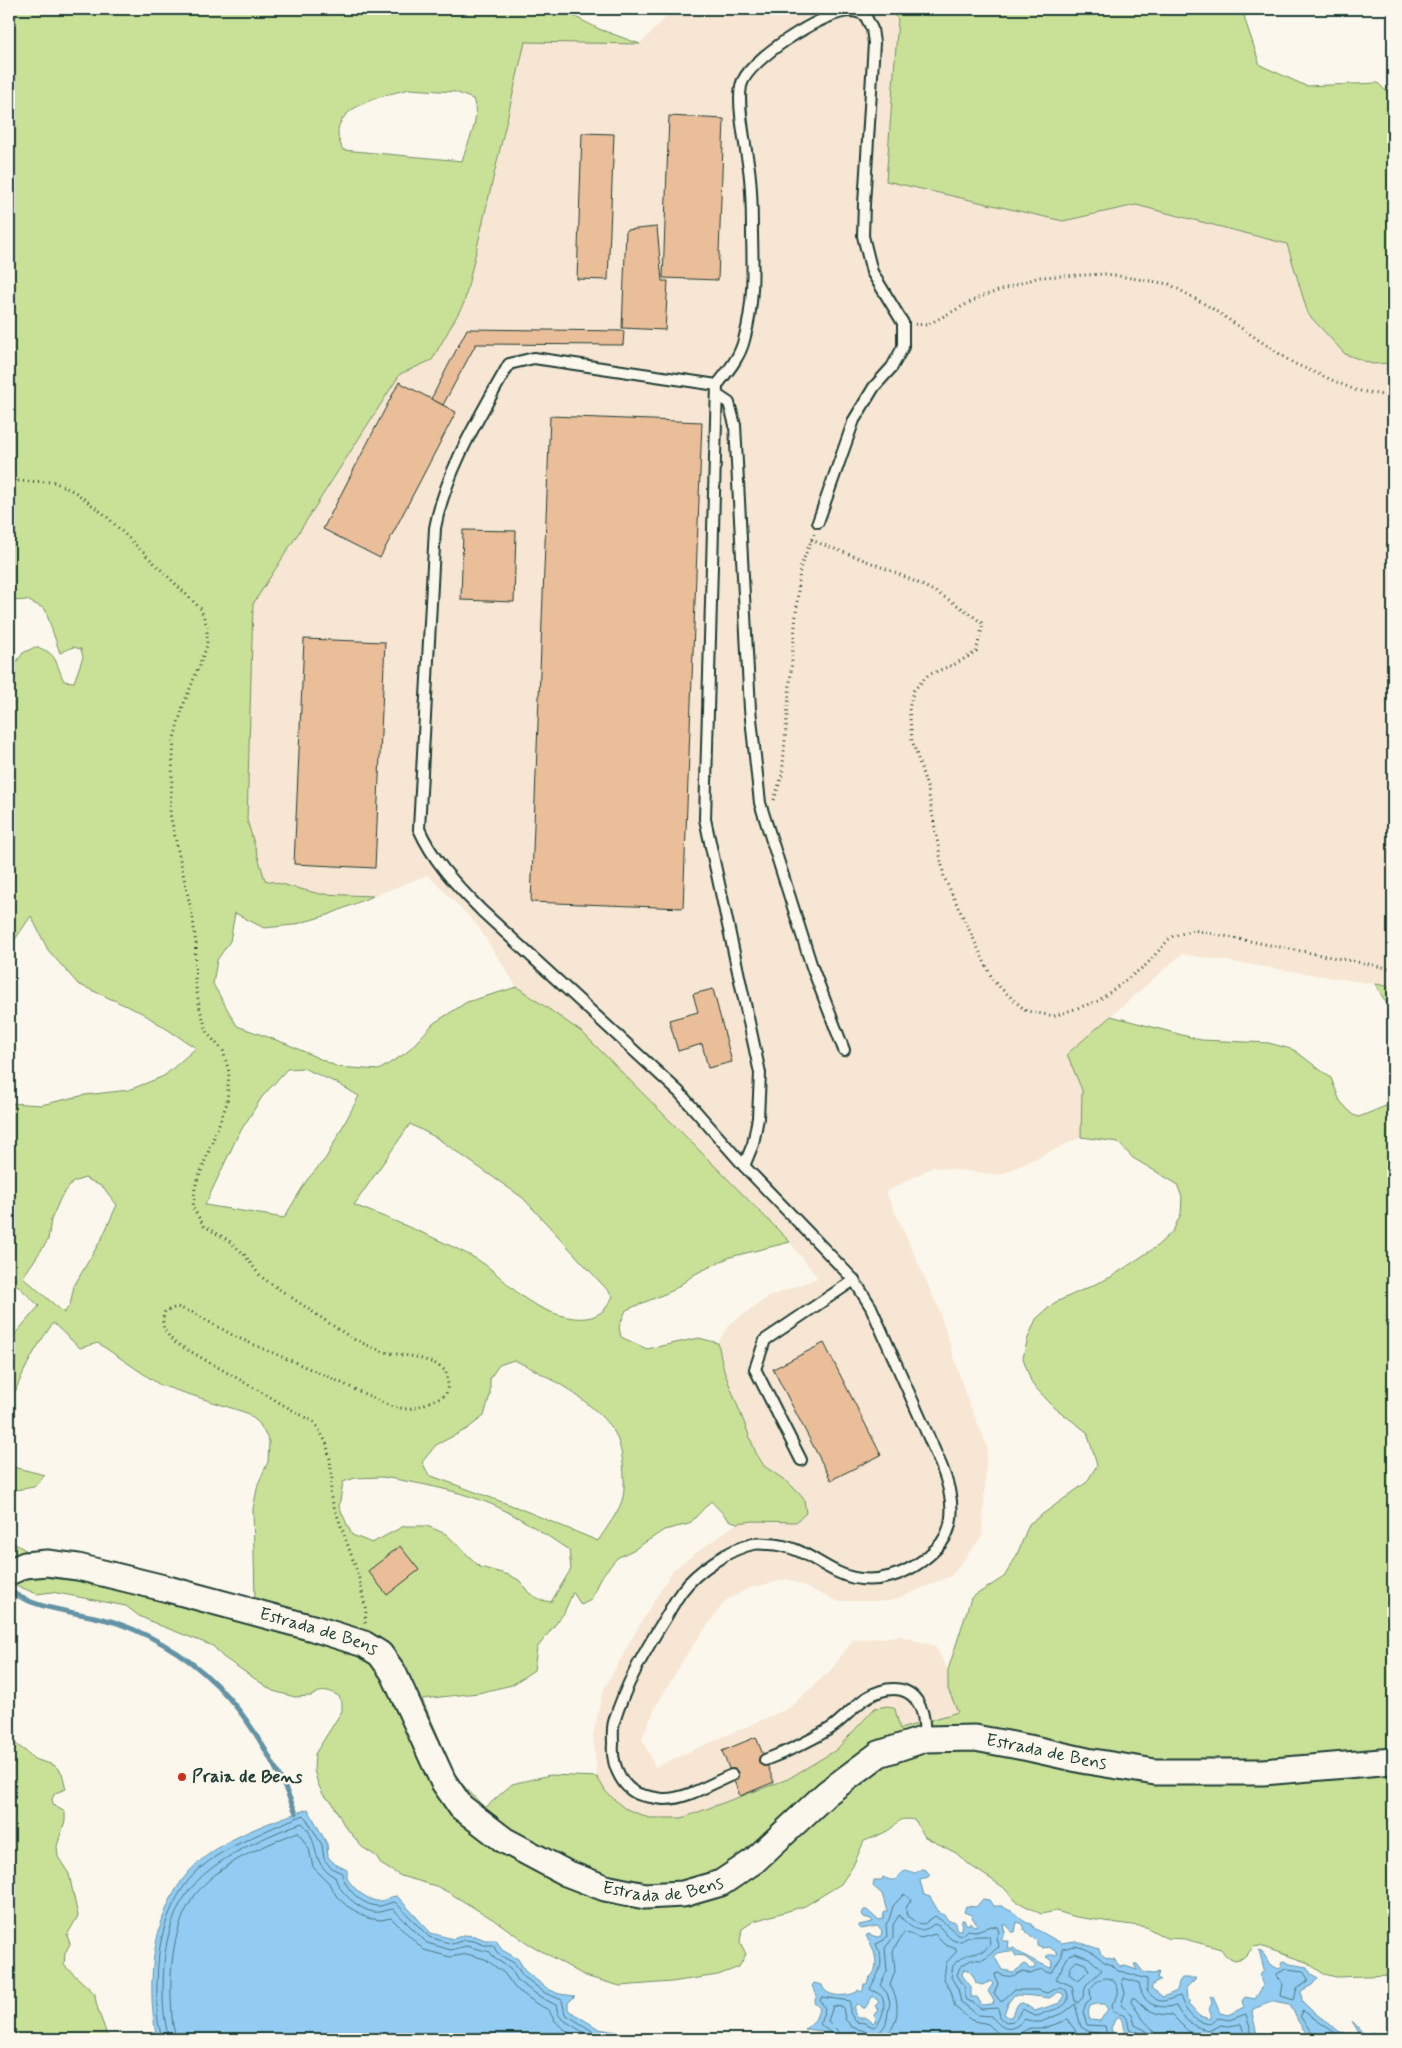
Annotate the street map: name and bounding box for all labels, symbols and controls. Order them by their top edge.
street label: Estrada de Bens [257,1602,383,1662]
street label: Estrada de Bens [984,1728,1109,1776]
place label: Praia de Bens [192,1765,302,1789]
marker: Praia de Bens [176,1771,188,1783]
street label: Estrada de Bens [600,1871,726,1908]

